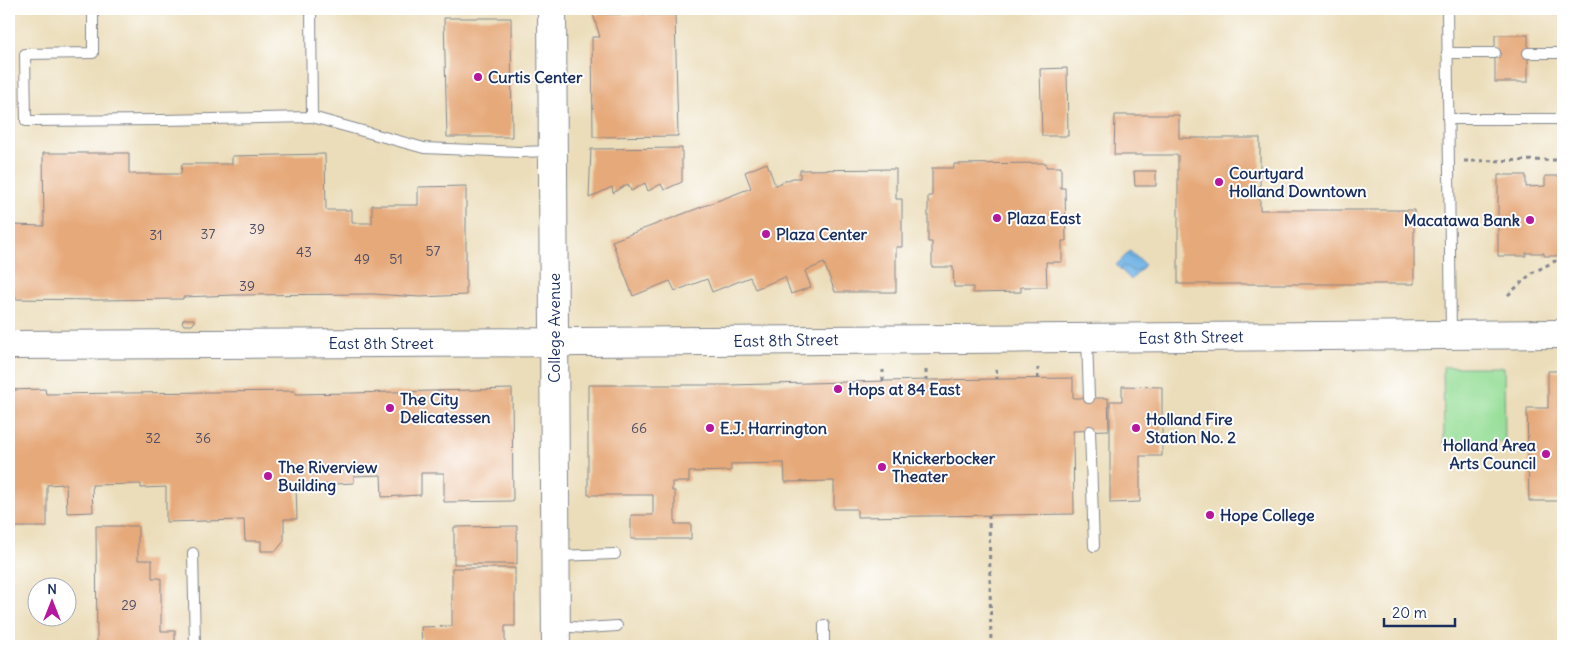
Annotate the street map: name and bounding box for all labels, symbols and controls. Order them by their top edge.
place label: Curtis Center [488,67,583,87]
marker: Curtis Center [472,71,484,83]
place label: Courtyard Holland Downtown [1229,163,1367,201]
marker: Courtyard Holland Downtown [1213,176,1225,188]
place label: Plaza East [1007,208,1081,228]
place label: Macatawa Bank [1404,210,1520,230]
marker: Plaza East [991,212,1003,224]
marker: Macatawa Bank [1524,214,1536,226]
house number: 39 [249,220,265,238]
place label: Plaza Center [776,224,868,244]
house number: 37 [201,225,216,243]
house number: 31 [149,226,163,244]
marker: Plaza Center [760,228,772,240]
house number: 57 [426,242,441,260]
house number: 43 [296,243,312,261]
house number: 49 [354,250,370,268]
house number: 51 [389,250,403,268]
street label: College Avenue [544,273,564,383]
house number: 39 [239,277,255,295]
street label: East 8th Street [1138,326,1244,348]
street label: East 8th Street [733,329,839,351]
street label: East 8th Street [328,333,434,353]
place label: Hops at 84 East [848,379,961,400]
marker: Hops at 84 East [832,383,844,395]
place label: The City Delicatessen [400,389,491,427]
marker: The City Delicatessen [384,402,396,414]
place label: Holland Fire Station No. 2 [1146,409,1236,447]
place label: E.J. Harrington [720,418,827,439]
house number: 66 [631,419,647,437]
marker: E.J. Harrington [704,422,716,434]
marker: Holland Fire Station No. 2 [1130,422,1142,434]
house number: 32 [145,429,161,447]
house number: 36 [195,429,211,447]
place label: Holland Area Arts Council [1443,435,1536,473]
place label: Knickerbocker Theater [892,448,996,486]
marker: Holland Area Arts Council [1540,448,1552,460]
place label: The Riverview Building [278,457,378,496]
marker: Knickerbocker Theater [876,461,888,473]
marker: The Riverview Building [262,470,274,482]
place label: Hope College [1220,505,1315,526]
marker: Hope College [1204,509,1216,521]
north arrow [28,578,78,628]
text: N [47,580,57,598]
scale bar [1384,595,1456,627]
house number: 29 [121,596,137,614]
text: 20 m [1392,603,1427,622]

